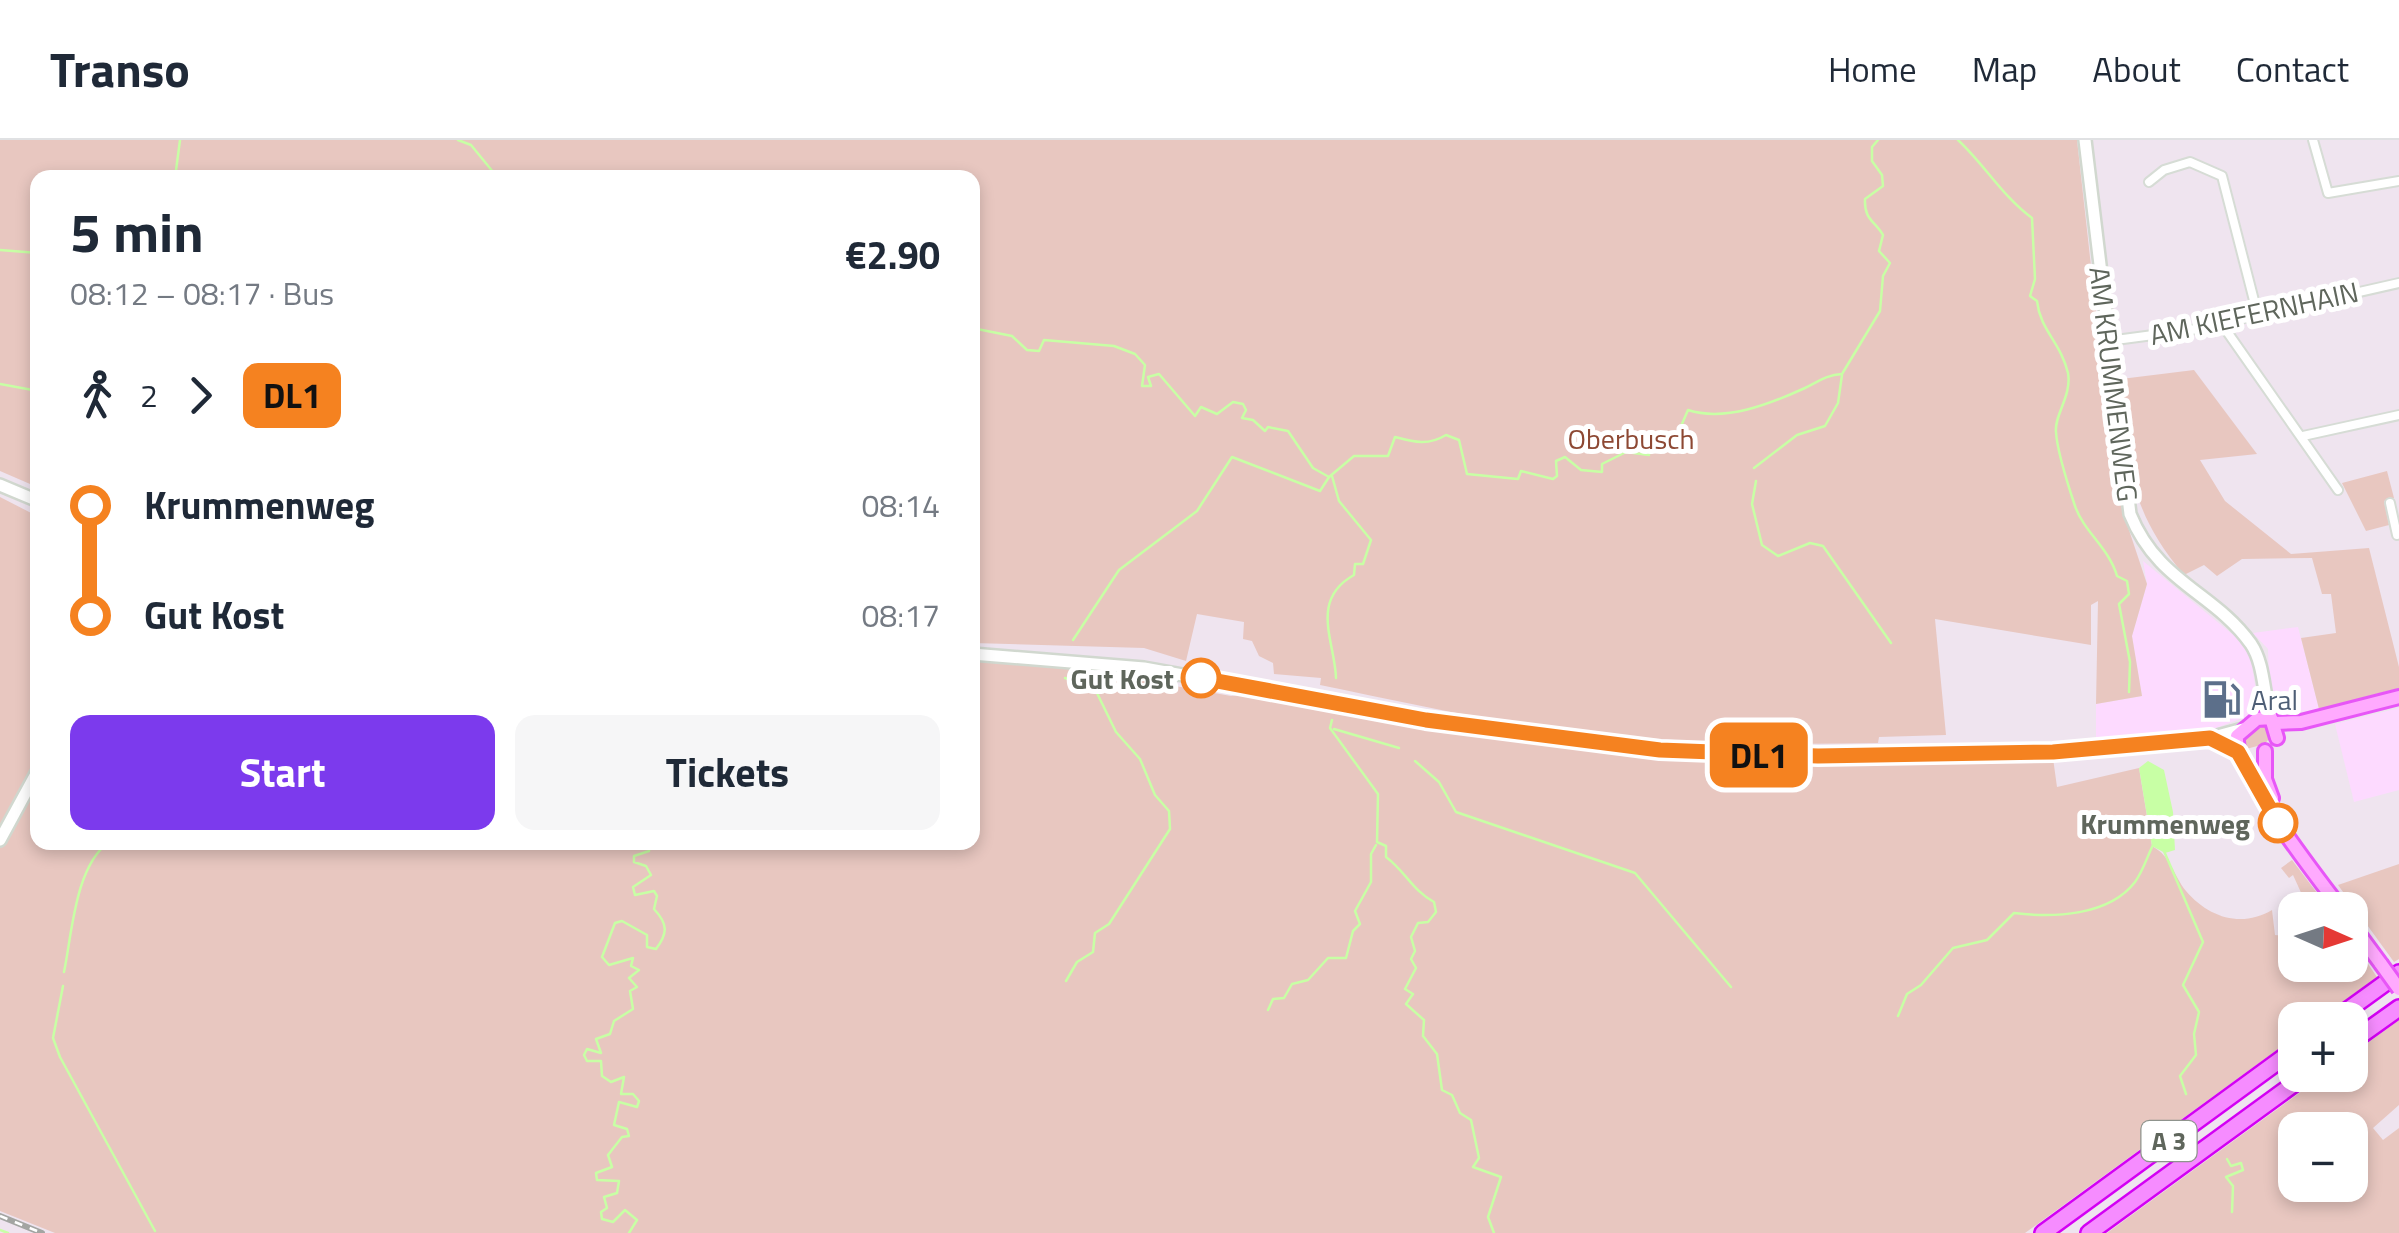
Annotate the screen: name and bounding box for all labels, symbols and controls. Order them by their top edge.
text: Transo [50,33,190,106]
text: Home [1828,42,1917,96]
text: Map [1972,42,2037,96]
text: About [2092,42,2181,96]
text: Contact [2236,42,2349,96]
text: 5 min [70,190,204,273]
text: €2.90 [845,226,940,284]
street label: AM KRUMMENWEG [2078,264,2150,504]
text: 08:12 – 08:17 · Bus [70,269,334,317]
street label: AM KIEFERNHAIN [2146,270,2362,356]
icon: walk [70,368,125,423]
icon: forward [173,368,228,423]
text: DL1 [263,368,321,422]
text: 2 [140,371,158,419]
park label: Oberbusch [1568,417,1694,460]
text: Krummenweg [144,476,374,534]
text: 08:14 [861,481,940,529]
text: Gut Kost [144,586,284,644]
text: 08:17 [861,591,940,639]
place label: Gut Kost [1071,657,1174,700]
marker: Gut Kost [1182,659,1220,697]
fuel station icon: Aral [2200,678,2242,720]
place label: Aral [2251,678,2298,721]
button: Start [70,715,495,830]
button: Tickets [515,715,940,830]
line badge: DL1 [1702,722,1816,788]
text: DL1 [1730,728,1788,782]
place label: Krummenweg [2080,802,2250,845]
marker: Krummenweg [2259,804,2297,842]
north arrow [2278,892,2368,982]
map controls [2278,892,2368,1202]
button: + [2278,1002,2368,1092]
button: − [2278,1112,2368,1202]
road number: A 3 [2142,1121,2196,1161]

